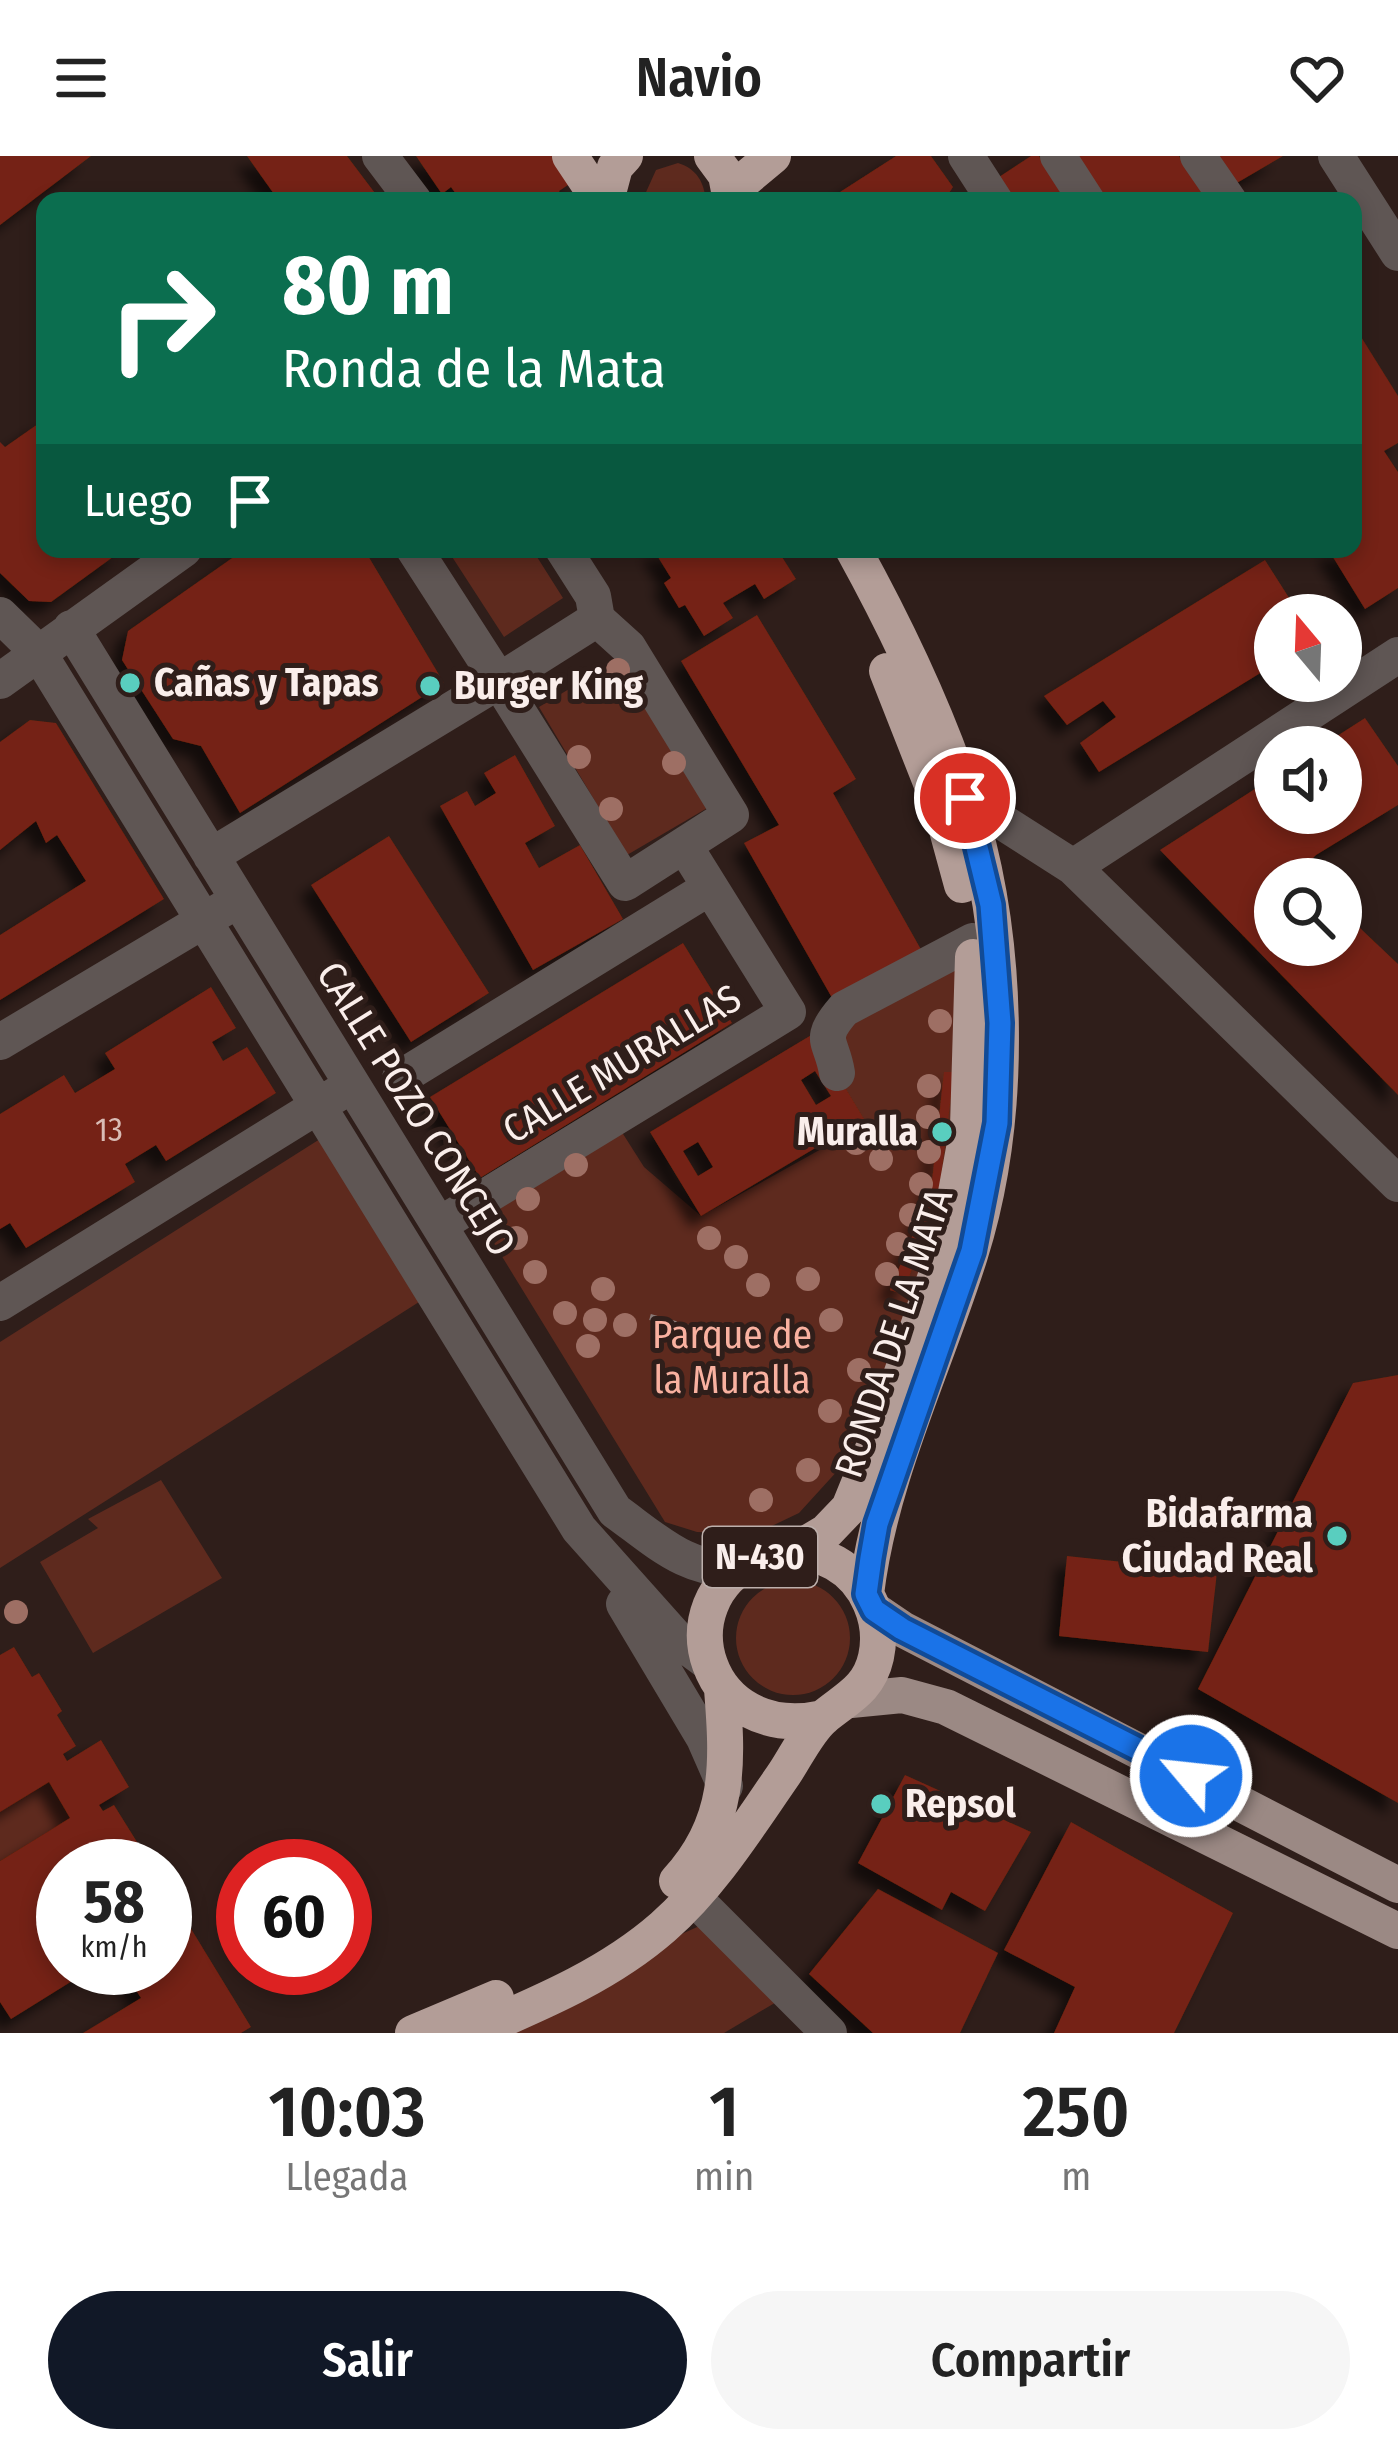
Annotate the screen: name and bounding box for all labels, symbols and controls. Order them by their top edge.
icon: menu [48,45,114,111]
icon: heart [1284,45,1350,111]
text: Navio [636,46,762,110]
text: 80 m [282,235,454,336]
icon: right [84,240,240,396]
text: Ronda de la Mata [282,337,666,401]
icon: arrive [217,468,283,534]
text: Luego [84,474,193,528]
north arrow [1254,594,1362,702]
map controls [1254,594,1362,966]
place label: Cañas y Tapas [154,660,379,706]
place label: Burger King [454,663,644,709]
marker: Cañas y Tapas [117,670,143,696]
marker: Burger King [417,673,443,699]
button: sound [1254,726,1362,834]
pin [914,747,1016,849]
icon: arrive [932,765,998,831]
button: search [1254,858,1362,966]
street label: CALLE POZO CONCEJO [307,954,525,1264]
street label: CALLE MURALLAS [495,975,749,1153]
place label: Muralla [797,1109,918,1155]
house number: 13 [95,1110,123,1150]
marker: Muralla [929,1119,955,1145]
street label: RONDA DE LA MATA [826,1182,963,1483]
park label: Parque de la Muralla [652,1312,812,1403]
place label: Bidafarma Ciudad Real [1122,1491,1313,1582]
marker: Bidafarma Ciudad Real [1324,1523,1350,1549]
road number: N-430 [703,1527,817,1587]
position arrow [1128,1713,1254,1839]
place label: Repsol [905,1781,1016,1827]
marker: Repsol [868,1791,894,1817]
speed limit sign: 60 [216,1839,372,1995]
text: 58 [83,1866,145,1938]
text: km/h [81,1929,147,1965]
text: 10:03 [269,2069,425,2155]
text: 1 [709,2069,739,2155]
text: 250 [1023,2069,1129,2155]
text: Llegada [286,2154,408,2200]
text: min [694,2154,754,2200]
text: m [1061,2154,1091,2200]
button: Salir [48,2291,687,2429]
button: Compartir [711,2291,1350,2429]

